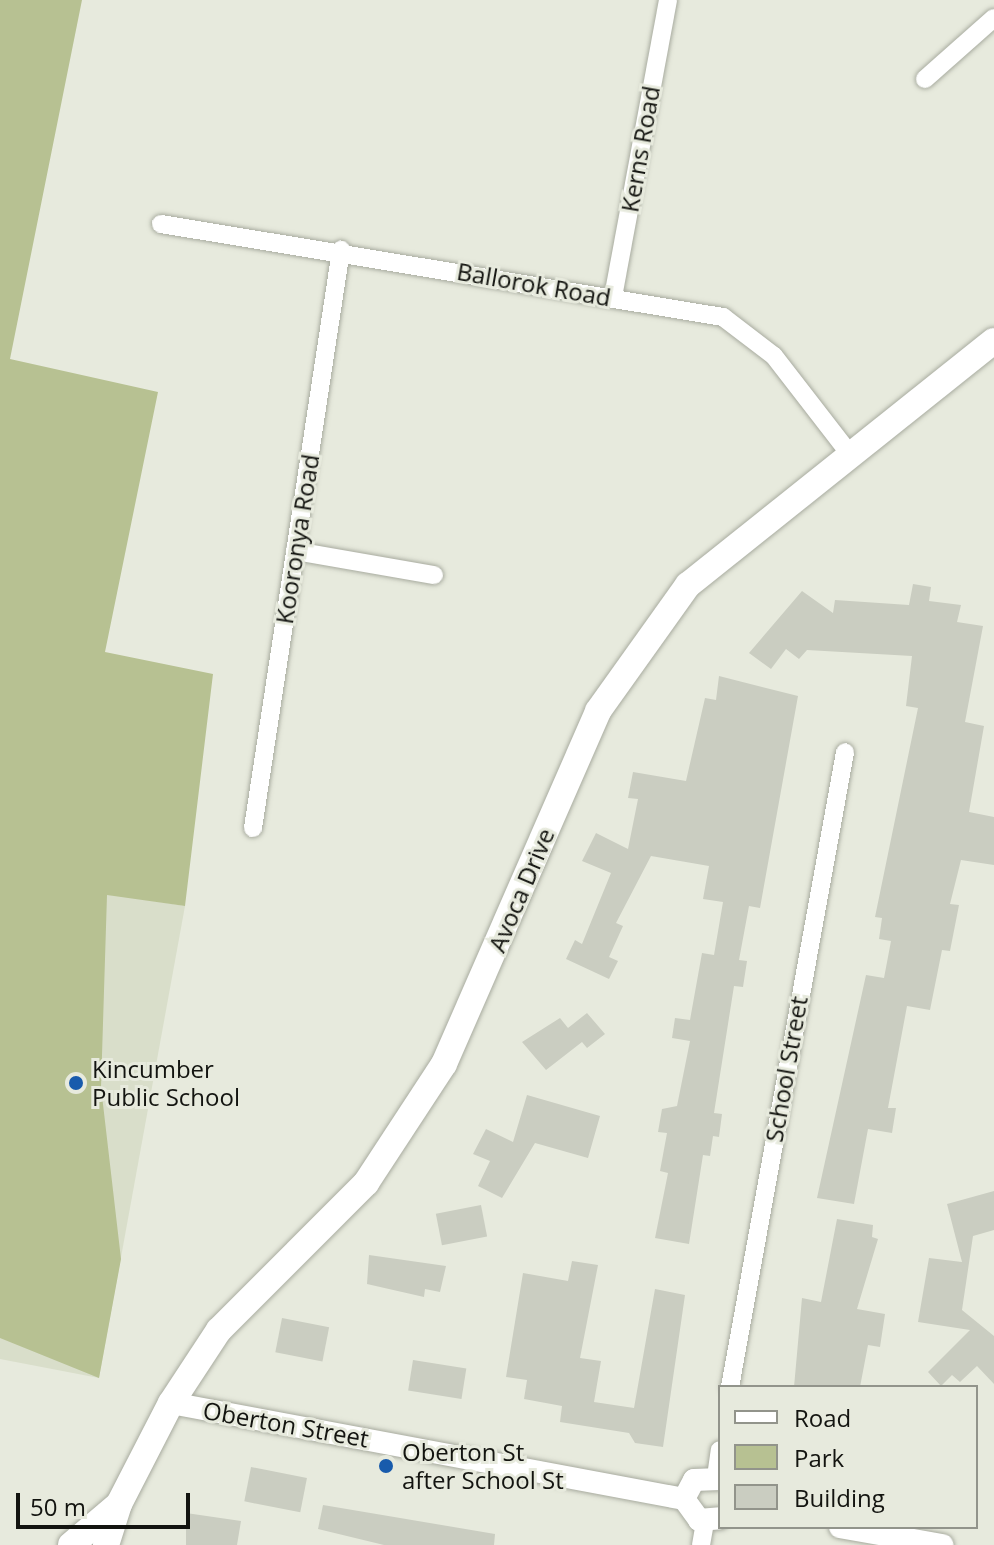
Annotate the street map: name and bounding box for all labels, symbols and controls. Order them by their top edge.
street label: Kerns Road [615,84,665,214]
street label: Ballorok Road [455,256,613,312]
street label: Kooronya Road [269,452,325,626]
street label: Avoca Drive [482,824,560,956]
street label: School Street [759,994,813,1144]
place label: Kincumber Public School [92,1055,240,1111]
marker: Kincumber Public School [67,1074,85,1092]
legend [718,1385,978,1529]
street label: Oberton Street [201,1395,371,1453]
text: Road [794,1401,851,1434]
place label: Oberton St after School St [402,1438,564,1494]
text: Park [794,1441,844,1474]
marker: Oberton St after School St [377,1457,395,1475]
scale bar [20,1477,194,1527]
text: Building [794,1481,885,1514]
text: 50 m [30,1490,86,1523]

